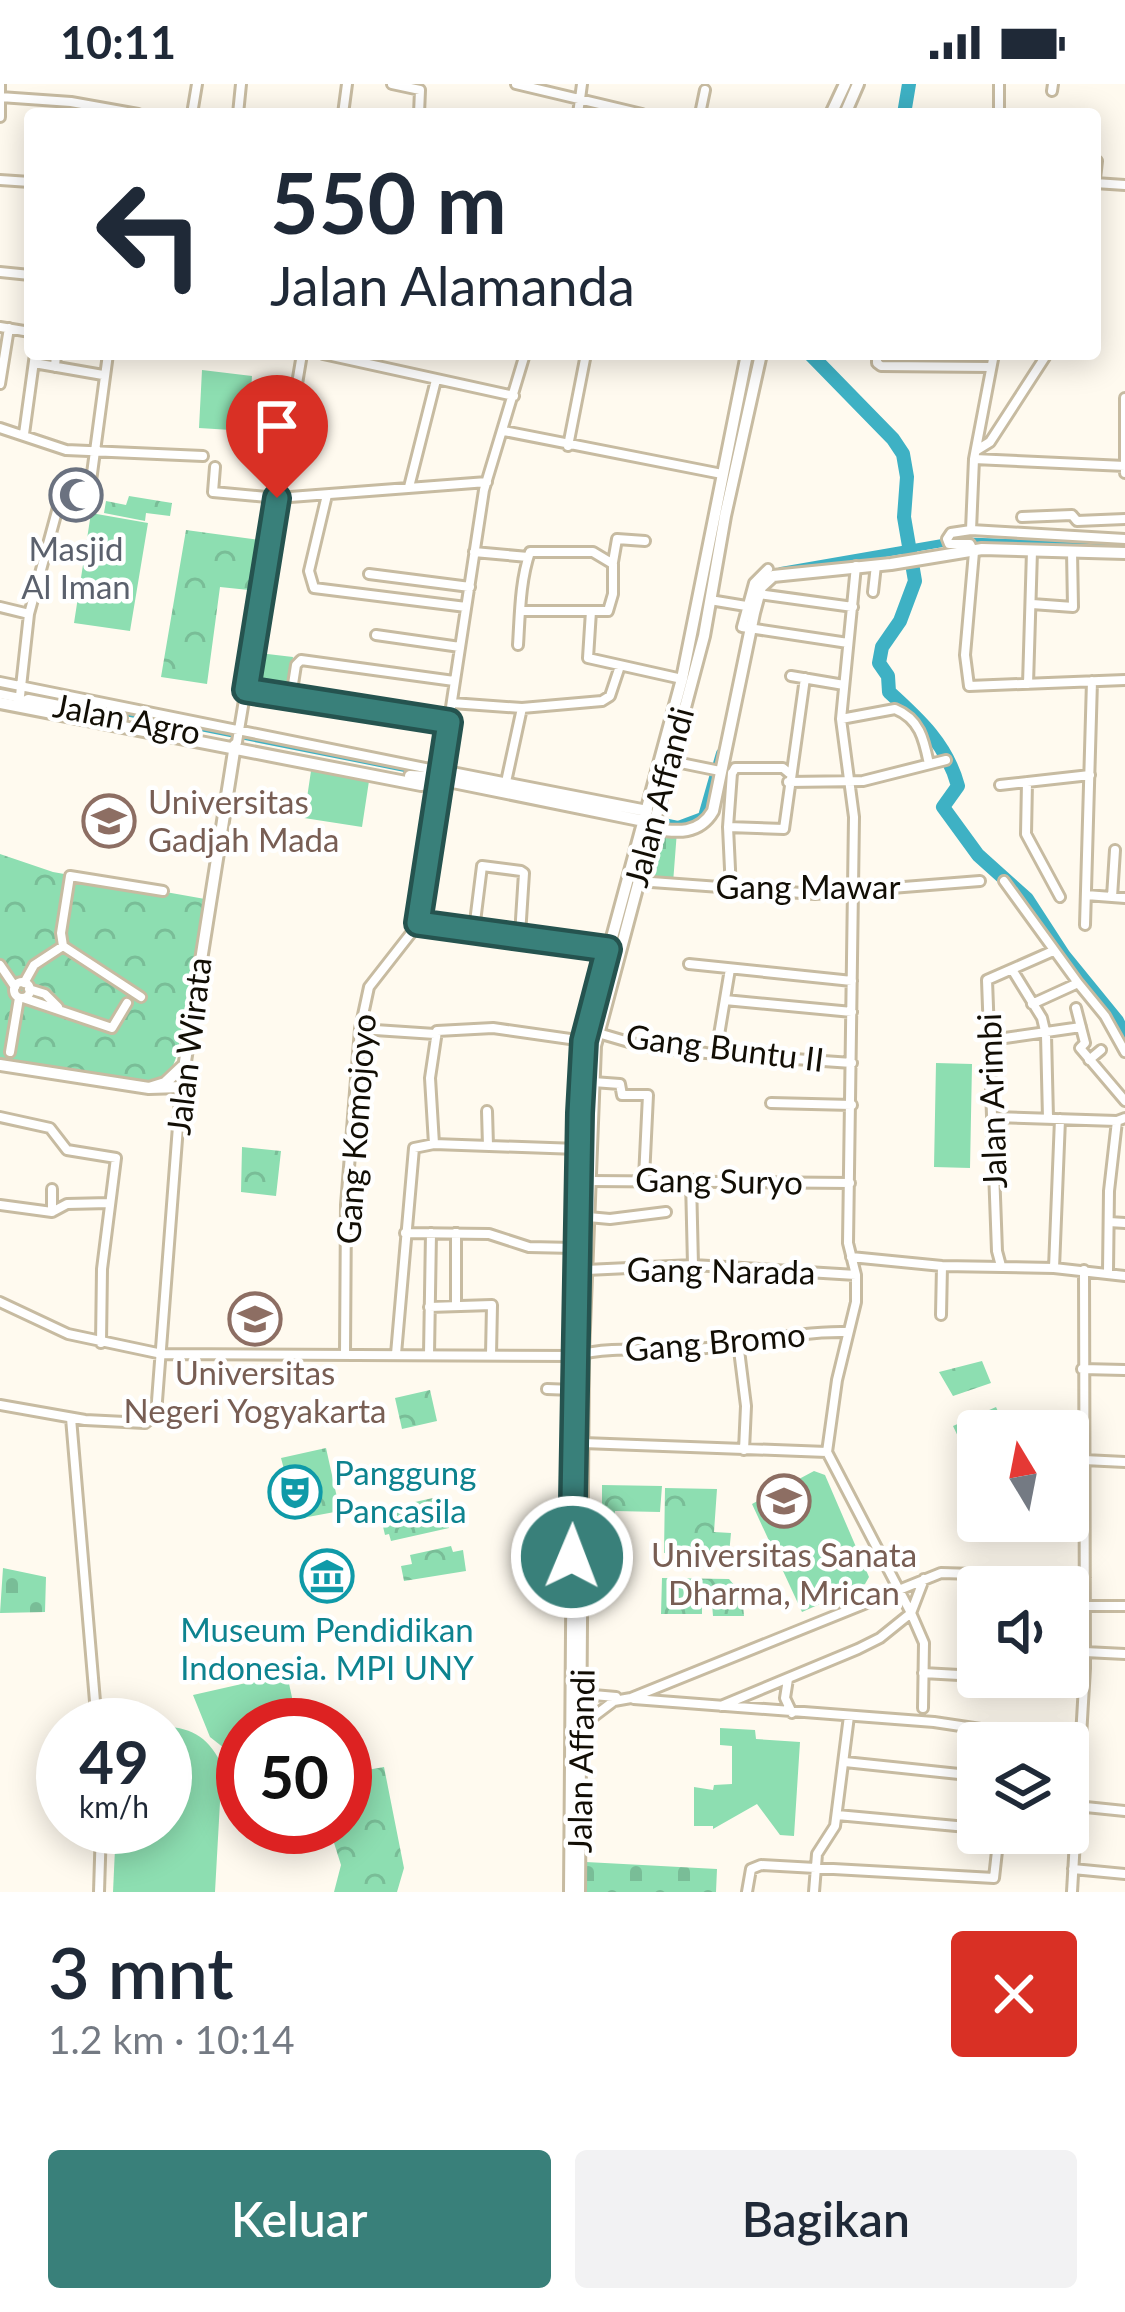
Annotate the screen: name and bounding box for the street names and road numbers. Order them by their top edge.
street label: Jalan Agro [50,684,204,752]
street label: Jalan Affandi [615,703,701,891]
street label: Gang Mawar [715,866,901,906]
street label: Jalan Wirata [157,955,219,1137]
street label: Gang Komojoyo [327,1012,383,1246]
street label: Jalan Arimbi [968,1013,1014,1189]
street label: Gang Buntu II [624,1015,826,1079]
street label: Gang Suryo [635,1159,803,1201]
street label: Gang Narada [626,1248,816,1292]
street label: Gang Bromo [623,1313,807,1369]
street label: Jalan Affandi [558,1668,602,1853]

